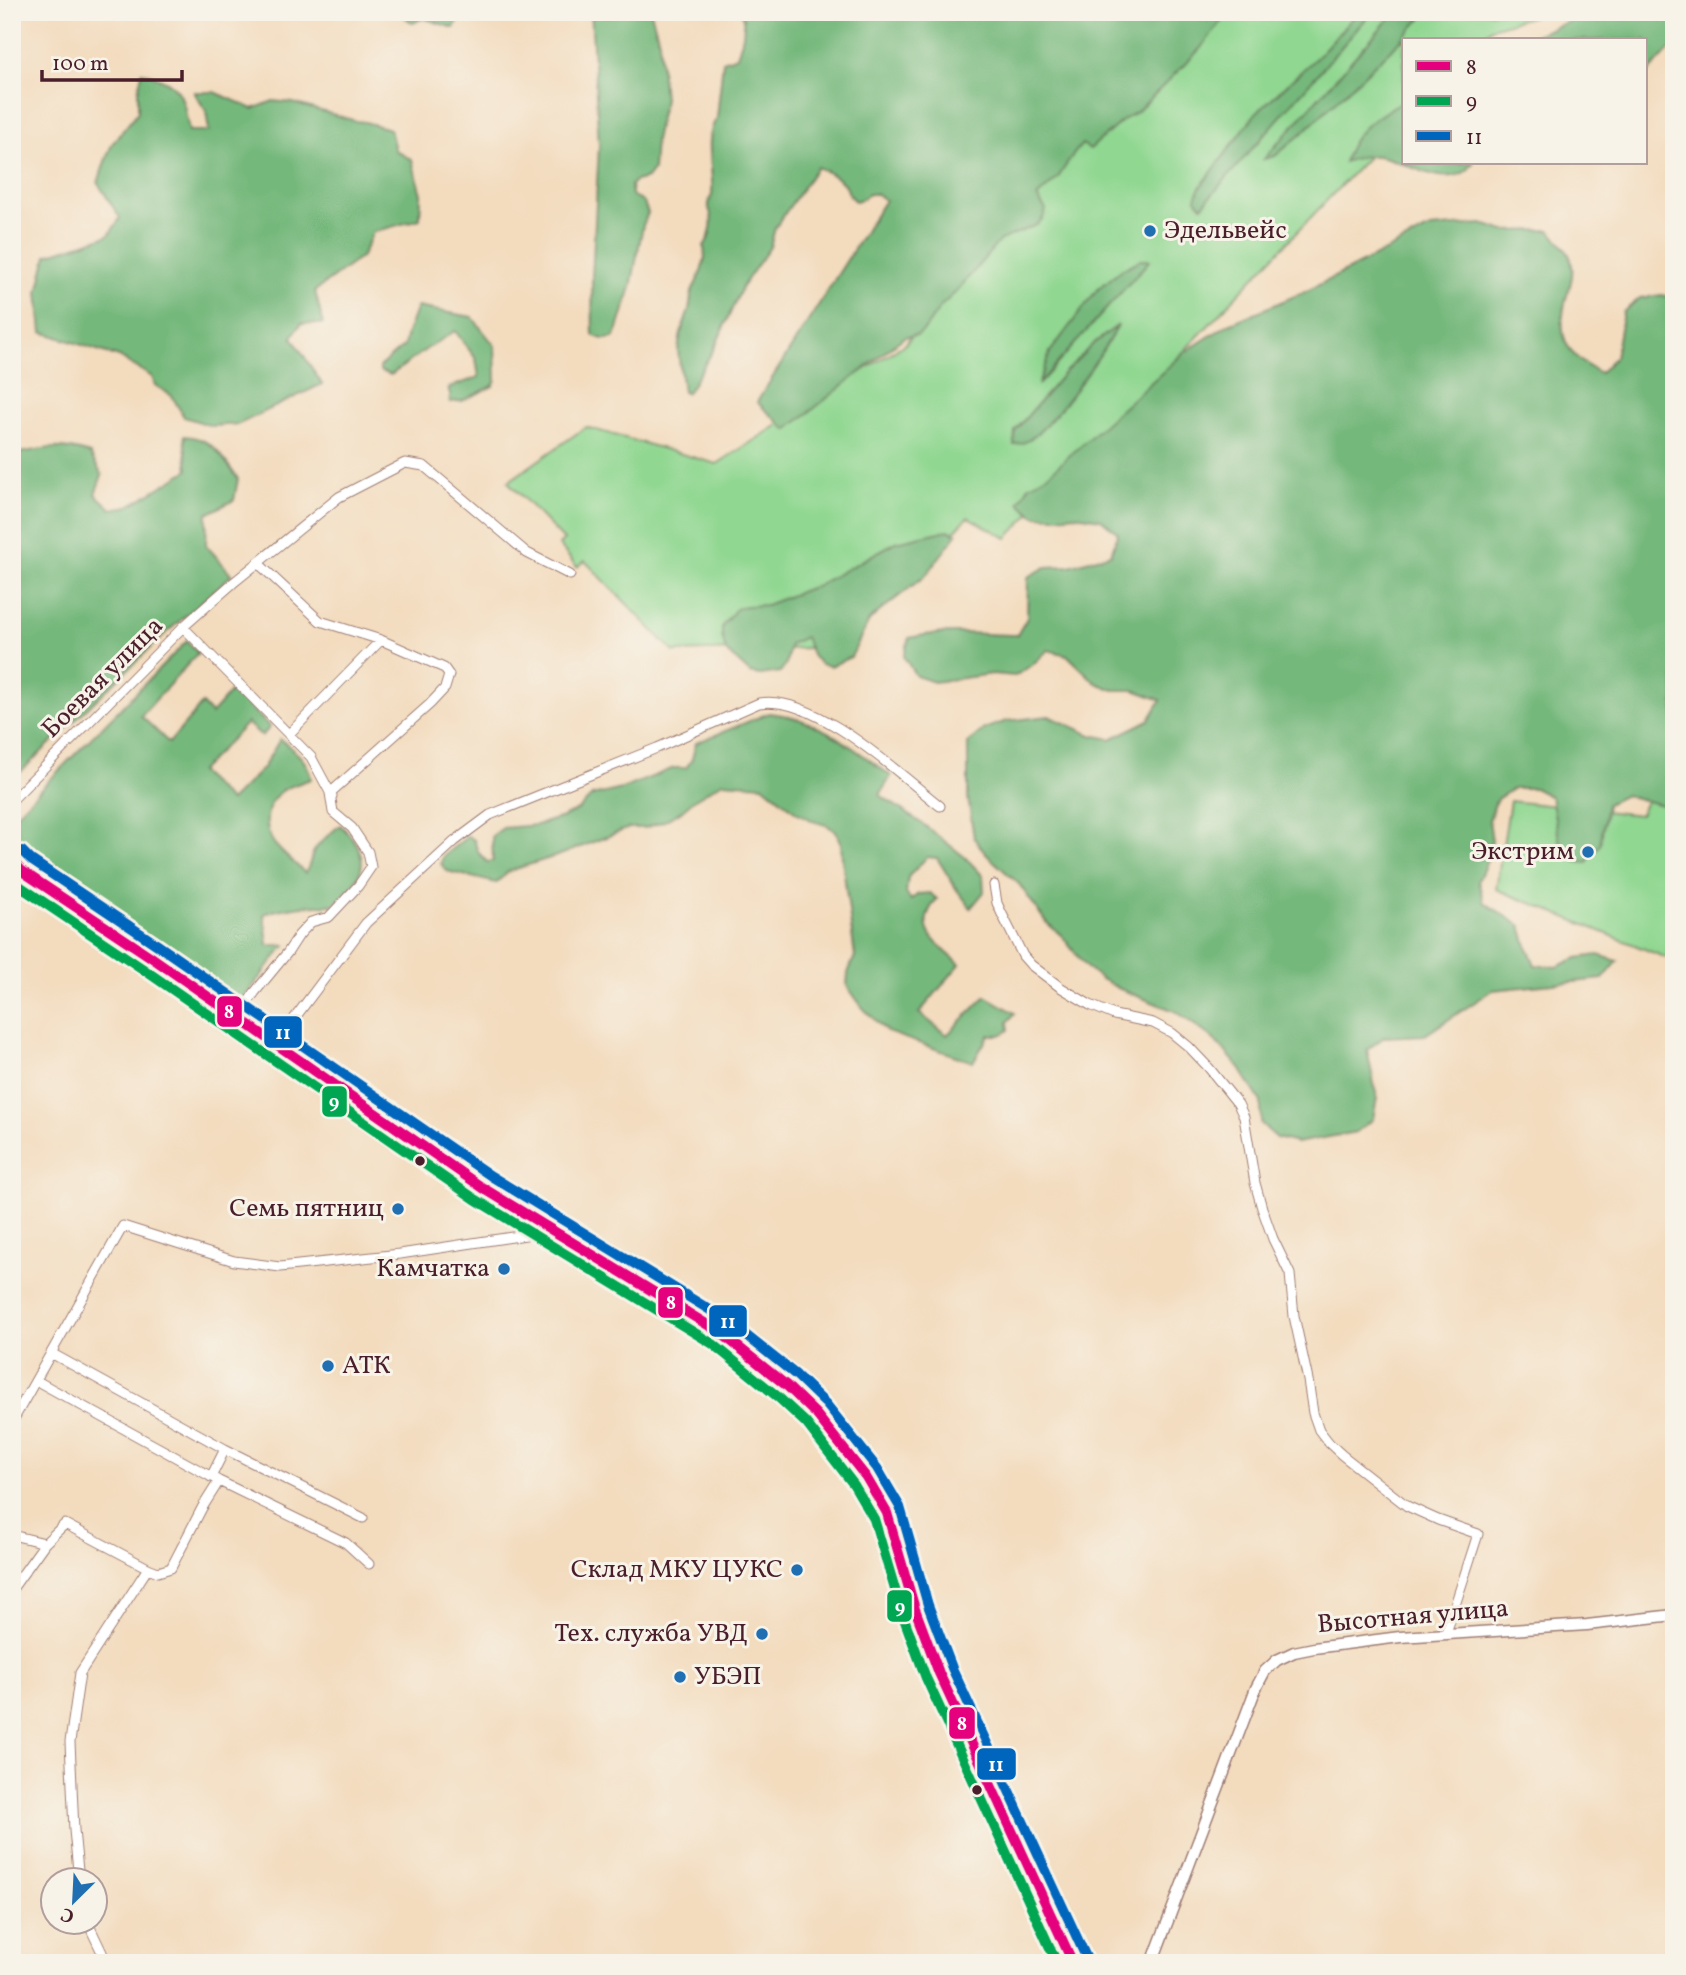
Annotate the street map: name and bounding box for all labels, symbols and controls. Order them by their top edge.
scale bar [42,38,182,82]
legend [1402,38,1648,164]
text: 100 m [52,50,109,79]
text: 8 [1466,54,1477,83]
text: 9 [1466,88,1477,117]
text: 11 [1466,124,1482,153]
place label: Эдельвейс [1164,213,1287,249]
marker: Эдельвейс [1142,223,1158,239]
street label: Боевая улица [34,609,172,747]
place label: Экстрим [1471,834,1574,870]
marker: Экстрим [1580,844,1596,860]
line badge: 8 [216,995,243,1028]
text: 8 [224,1000,234,1026]
line badge: 11 [263,1015,303,1049]
text: 11 [275,1021,291,1047]
line badge: 9 [321,1085,348,1118]
text: 9 [329,1090,339,1116]
unlabelled marker [413,1154,427,1168]
place label: Семь пятниц [229,1191,384,1227]
marker: Семь пятниц [390,1201,406,1217]
place label: Камчатка [376,1251,490,1287]
marker: Камчатка [496,1261,512,1277]
line badge: 8 [657,1286,684,1319]
text: 8 [666,1291,676,1317]
line badge: 11 [708,1304,748,1338]
text: 11 [720,1310,736,1336]
place label: АТК [342,1348,391,1384]
marker: АТК [320,1358,336,1374]
place label: Склад МКУ ЦУКС [571,1552,783,1588]
marker: Склад МКУ ЦУКС [789,1562,805,1578]
line badge: 9 [886,1589,913,1623]
street label: Высотная улица [1316,1591,1510,1643]
text: 9 [895,1595,905,1621]
place label: Тех. служба УВД [554,1616,748,1652]
marker: Тех. служба УВД [754,1626,770,1642]
place label: УБЭП [694,1659,762,1695]
marker: УБЭП [672,1669,688,1685]
line badge: 8 [948,1706,976,1740]
text: 8 [957,1712,967,1738]
line badge: 11 [976,1747,1017,1781]
text: 11 [988,1753,1004,1779]
unlabelled marker [970,1783,984,1797]
north arrow [38,1867,108,1937]
text: С [57,1900,79,1929]

